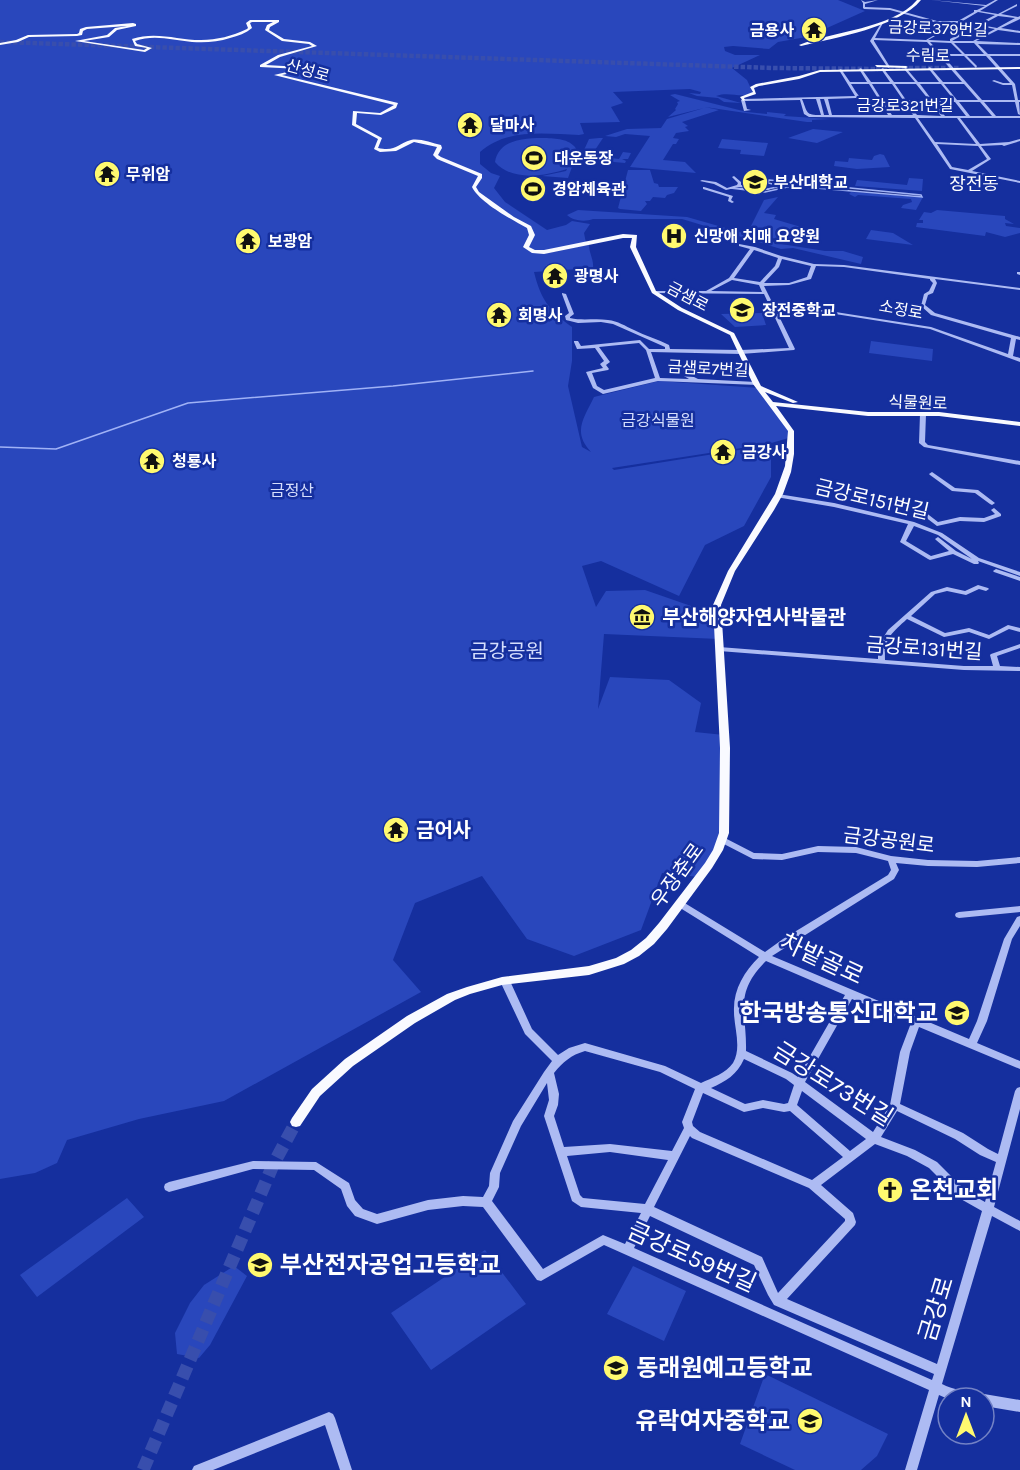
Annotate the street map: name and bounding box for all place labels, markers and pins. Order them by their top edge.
temple icon: 금용사 [799,15,829,45]
place label: 금용사 [750,21,794,40]
temple icon: 달마사 [455,110,485,140]
place label: 달마사 [490,116,534,135]
sports icon: 대운동장 [519,143,549,173]
place label: 대운동장 [554,149,613,168]
temple icon: 무위암 [92,159,122,189]
place label: 무위암 [126,165,170,184]
school or university icon: 부산대학교 [740,167,770,197]
place label: 부산대학교 [774,173,848,192]
sports icon: 경암체육관 [518,174,548,204]
place label: 경암체육관 [552,180,626,199]
hospital icon: 신망애 치매 요양원 [659,221,689,251]
temple icon: 보광암 [233,226,263,256]
place label: 신망애 치매 요양원 [694,227,820,246]
place label: 보광암 [268,232,312,251]
temple icon: 광명사 [540,261,570,291]
place label: 광명사 [574,267,618,286]
school or university icon: 장전중학교 [727,295,757,325]
temple icon: 회명사 [484,300,514,330]
place label: 장전중학교 [762,301,836,320]
place label: 회명사 [518,306,562,325]
temple icon: 금강사 [708,437,738,467]
place label: 금강사 [742,443,786,462]
temple icon: 청룡사 [137,446,167,476]
place label: 청룡사 [172,452,216,471]
museum icon: 부산해양자연사박물관 [627,602,657,632]
place label: 부산해양자연사박물관 [662,606,847,629]
temple icon: 금어사 [381,815,411,845]
place label: 금어사 [416,819,471,842]
school or university icon: 한국방송통신대학교 [942,998,972,1028]
place label: 한국방송통신대학교 [739,999,938,1027]
church icon: 온천교회 [875,1175,905,1205]
place label: 온천교회 [910,1176,998,1204]
school or university icon: 부산전자공업고등학교 [245,1250,275,1280]
place label: 부산전자공업고등학교 [280,1251,501,1279]
school or university icon: 동래원예고등학교 [601,1353,631,1383]
place label: 동래원예고등학교 [636,1354,813,1382]
school or university icon: 유락여자중학교 [795,1406,825,1436]
place label: 유락여자중학교 [635,1407,790,1435]

